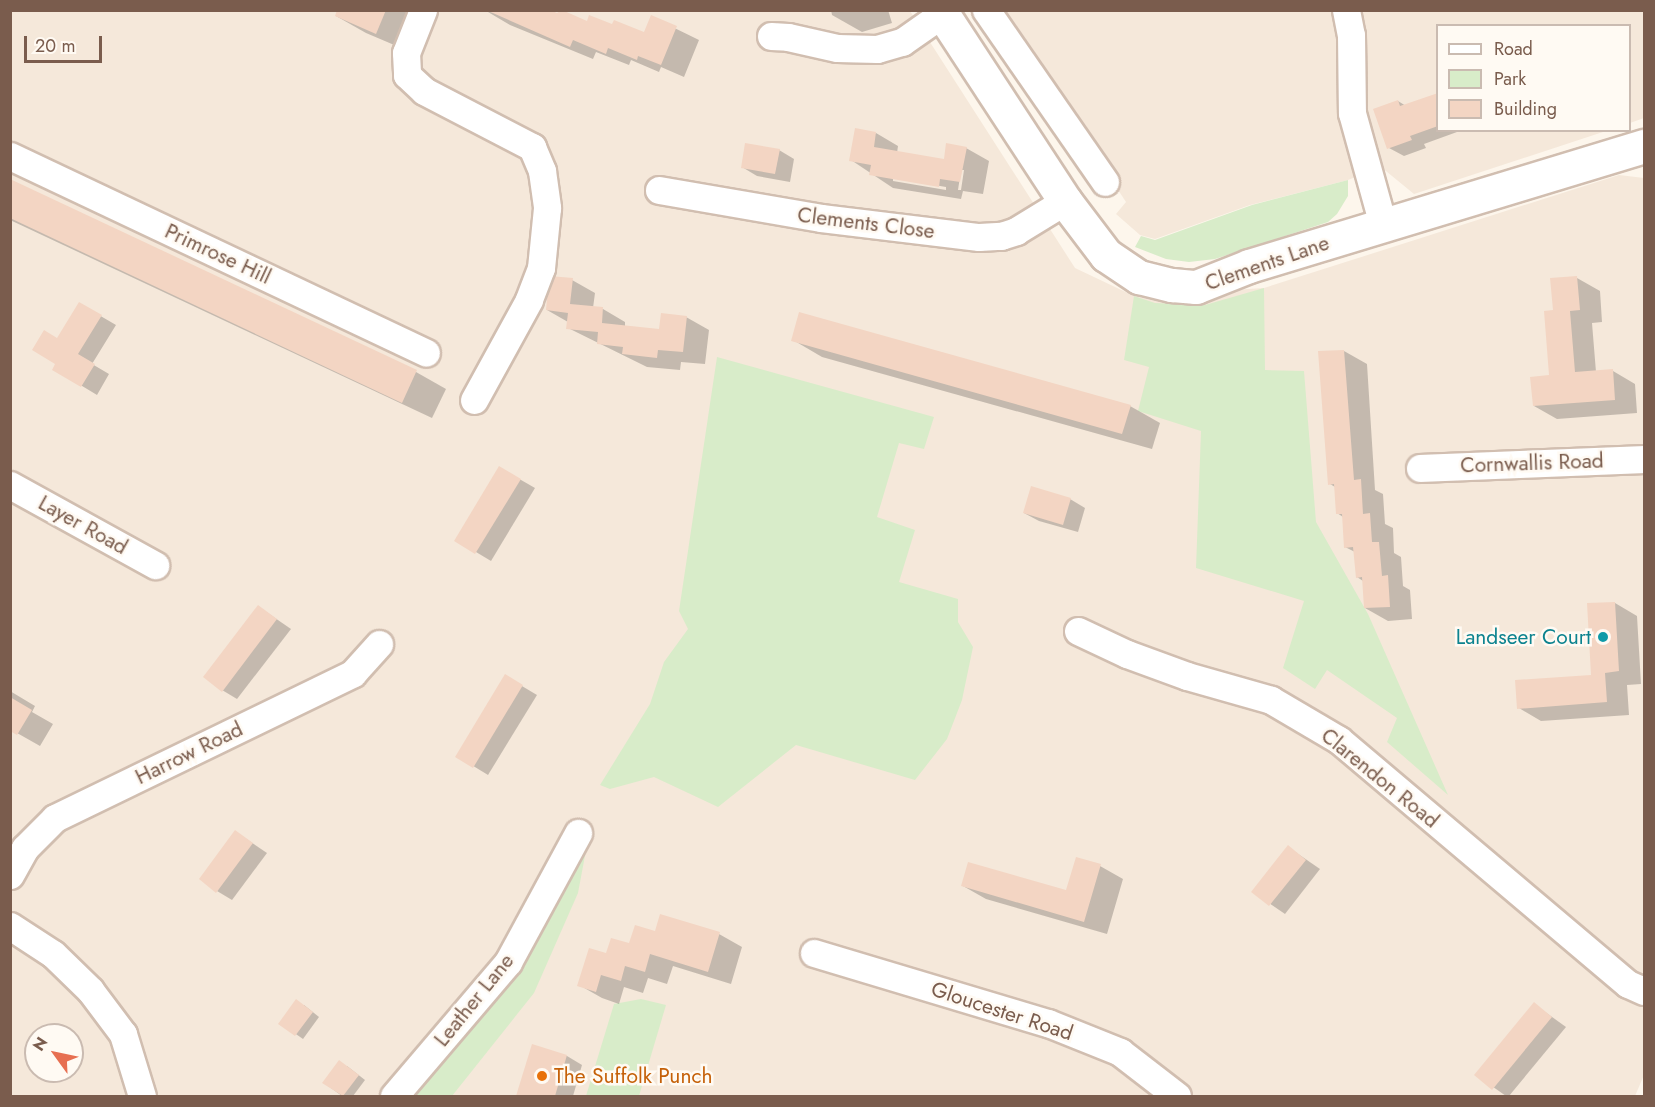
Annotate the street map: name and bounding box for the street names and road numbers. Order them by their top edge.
street label: Clements Close [796,202,936,244]
street label: Primrose Hill [161,218,275,290]
street label: Clements Lane [1202,230,1332,296]
street label: Cornwallis Road [1460,448,1604,478]
street label: Layer Road [34,490,132,560]
street label: Harrow Road [131,716,247,790]
street label: Clarendon Road [1316,723,1444,833]
street label: Leather Lane [429,948,519,1052]
street label: Gloucester Road [928,976,1076,1046]

